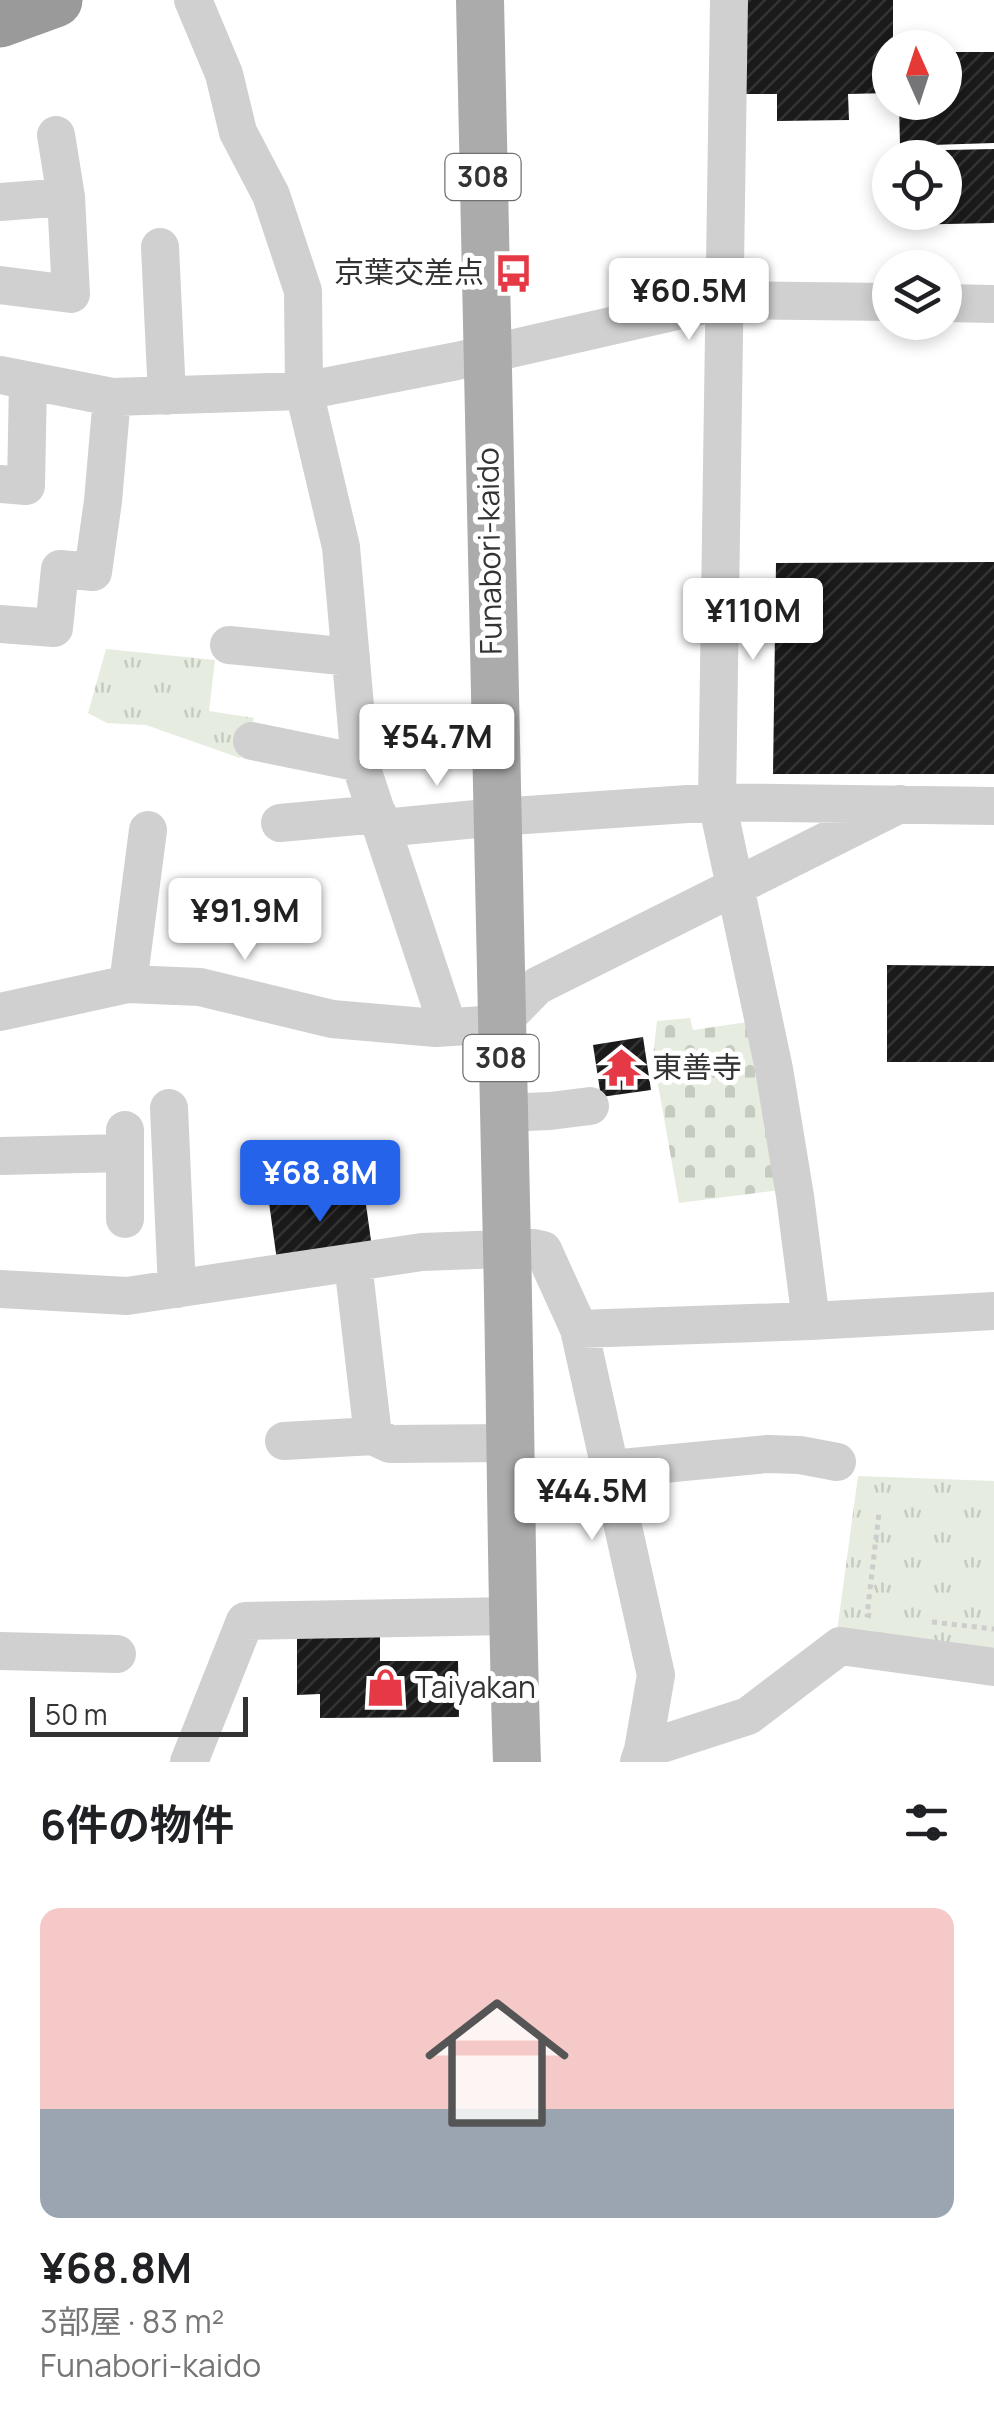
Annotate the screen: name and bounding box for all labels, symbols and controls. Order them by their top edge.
north arrow [872,30,962,120]
map controls [872,30,962,340]
button: locate [872,140,962,230]
road number: 308 [446,154,520,200]
button: layers [872,250,962,340]
place label: 京葉交差点 [334,251,484,292]
bus stop icon: 京葉交差点 [493,252,535,294]
pin: ¥60.5M [608,258,770,343]
text: ¥60.5M [631,268,747,312]
street label: Funabori-kaido [466,447,511,655]
pin: ¥110M [683,578,823,663]
text: ¥110M [705,588,801,632]
pin: ¥54.7M [356,704,518,789]
text: ¥54.7M [381,714,493,758]
pin: ¥91.9M [164,878,326,963]
text: ¥91.9M [190,888,300,932]
road number: 308 [464,1035,538,1081]
place label: 東善寺 [652,1046,742,1087]
temple icon: 東善寺 [601,1047,643,1089]
pin: ¥68.8M [239,1140,401,1225]
text: ¥68.8M [262,1150,378,1194]
pin: ¥44.5M [511,1458,673,1543]
text: ¥44.5M [536,1468,648,1512]
place label: Taiyakan [415,1666,536,1707]
shop icon: Taiyakan [364,1667,406,1709]
scale bar [30,1692,248,1736]
text: 50 m [45,1695,108,1733]
text: 6件の物件 [40,1795,234,1853]
icon: filters [899,1795,954,1850]
icon: home [407,1973,587,2153]
text: ¥68.8M [40,2238,192,2296]
text: 3部屋 · 83 m² [40,2299,224,2343]
text: Funabori-kaido [40,2343,261,2387]

